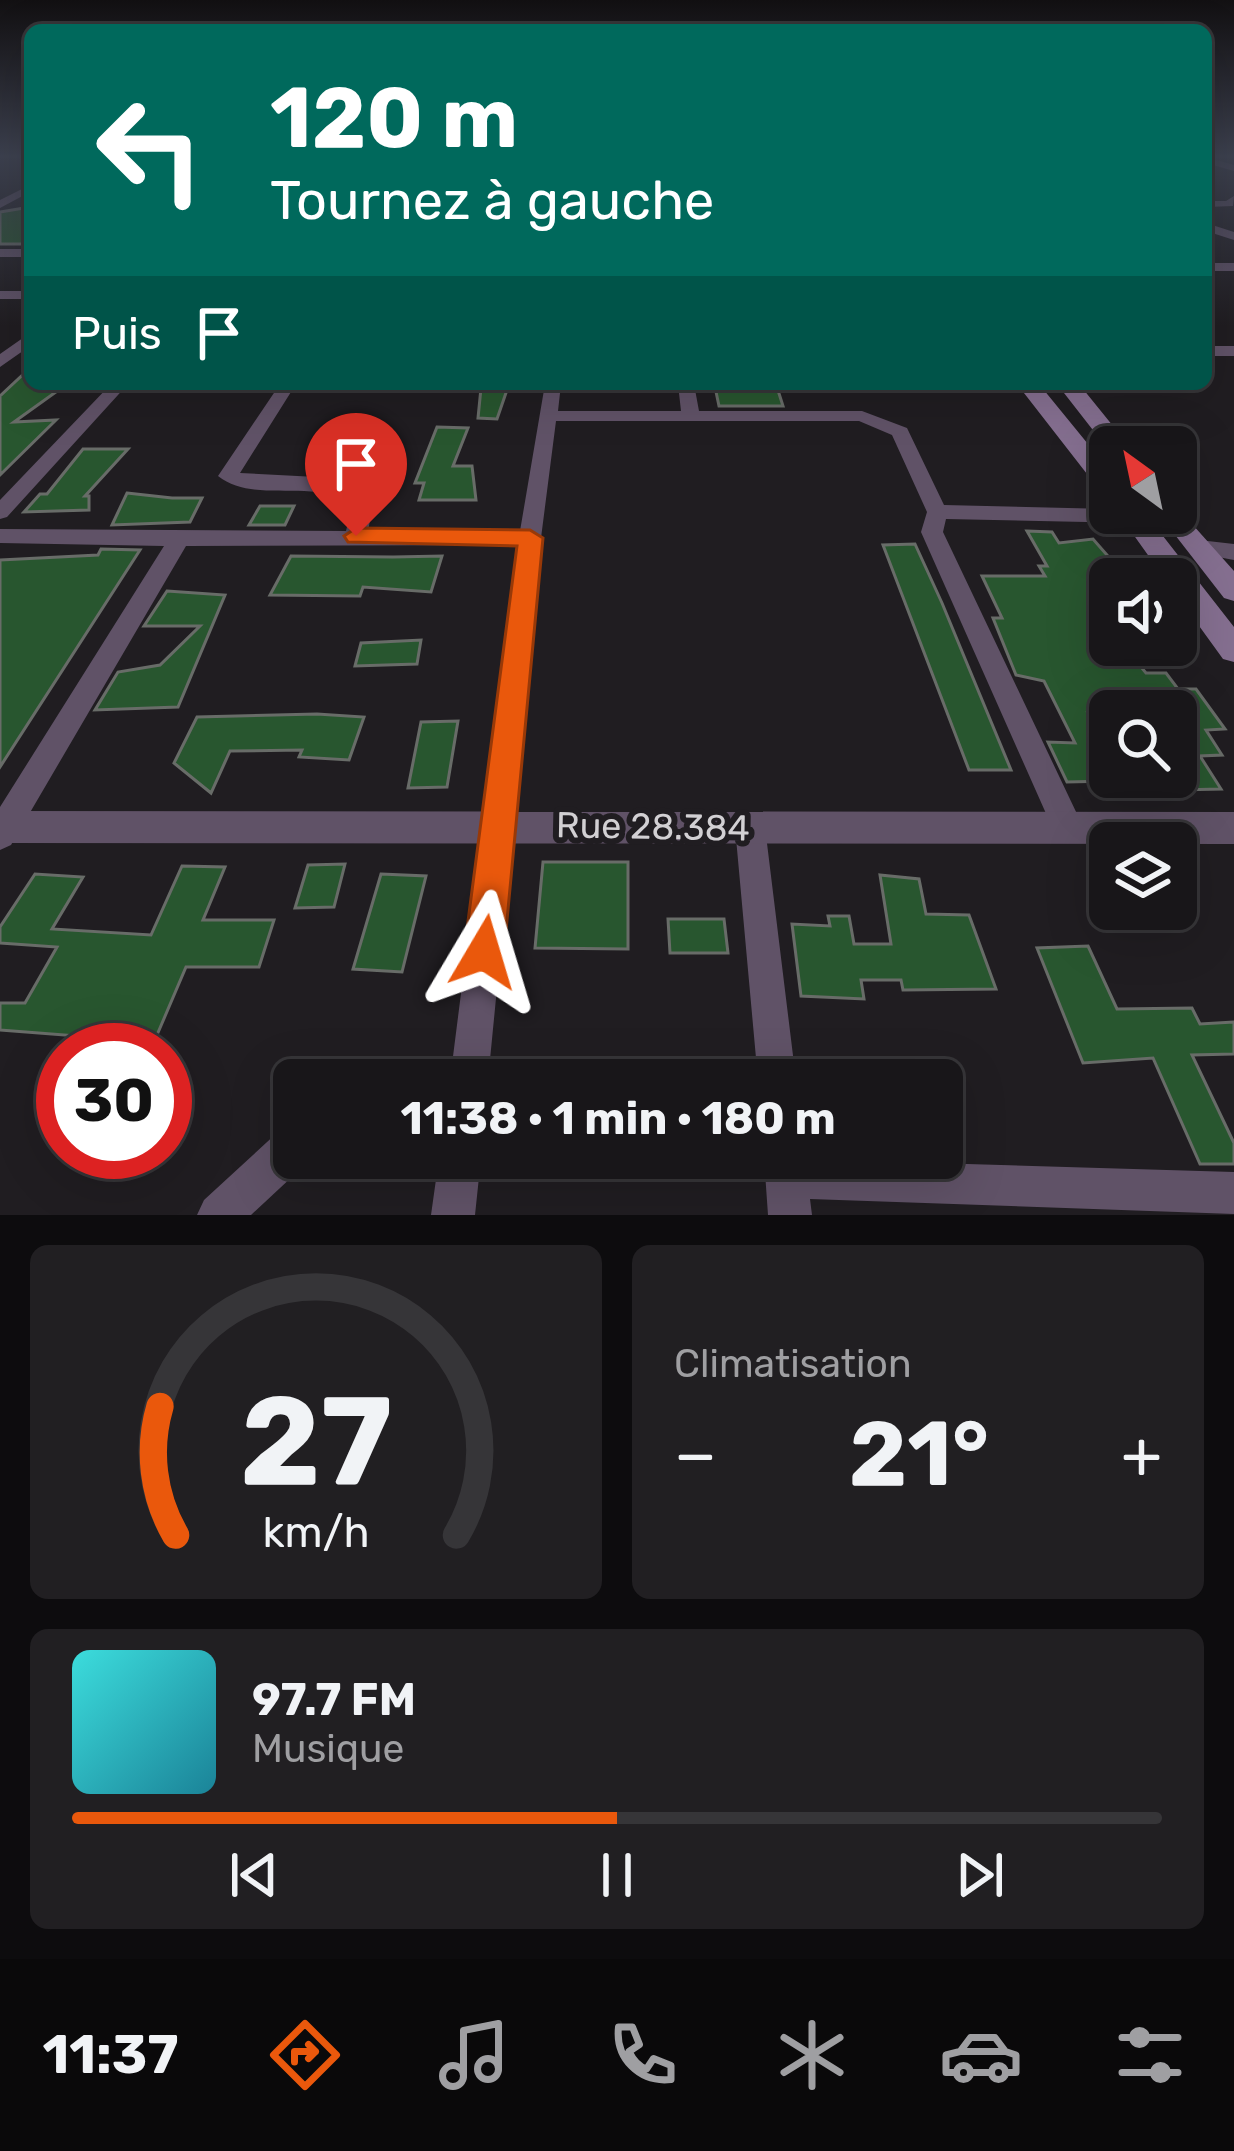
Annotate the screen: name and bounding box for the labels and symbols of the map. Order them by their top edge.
pin [305,413,407,536]
north arrow [1089,426,1197,534]
street label: Rue 28.384 [556,803,750,850]
position arrow [421,889,547,1015]
speed limit sign: 30 [36,1023,192,1179]

